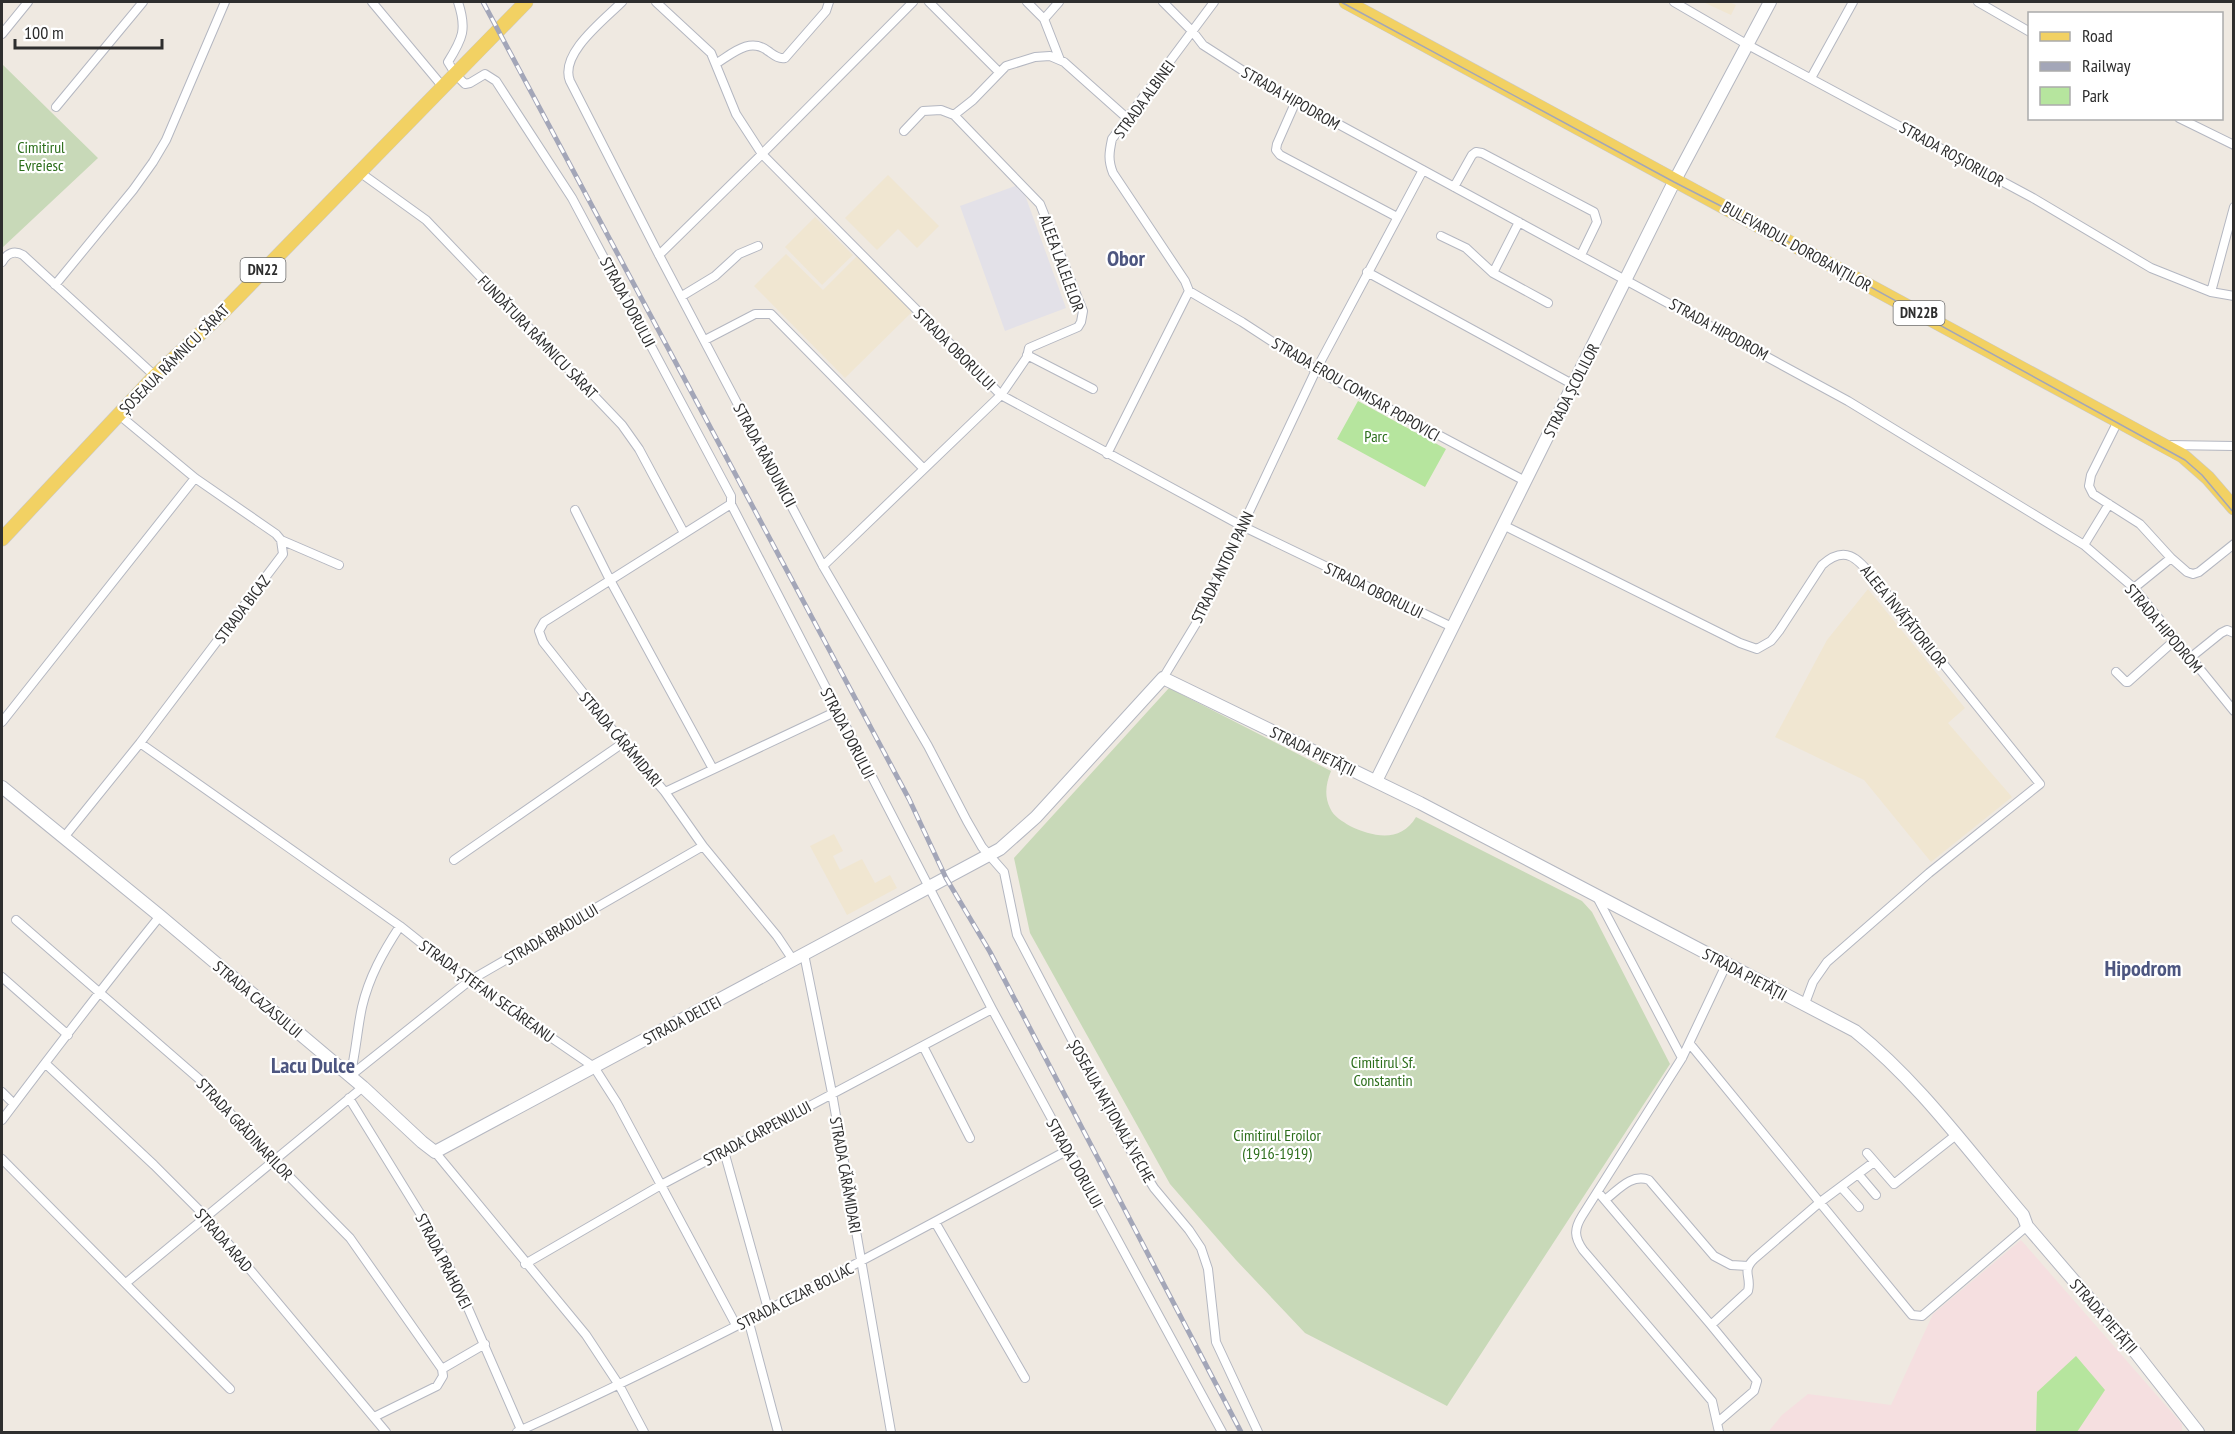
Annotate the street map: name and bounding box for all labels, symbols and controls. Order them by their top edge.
scale bar [15,12,162,50]
legend [2028,12,2223,120]
text: 100 m [24,21,64,44]
text: Road [2082,24,2113,47]
text: Railway [2082,54,2131,77]
street label: STRADA ALBINEI [1109,56,1179,142]
street label: STRADA HIPODROM [1238,62,1344,134]
text: Park [2082,84,2109,107]
street label: STRADA ROȘIORILOR [1896,117,2008,191]
park label: Cimitirul Evreiesc [17,137,65,175]
street label: BULEVARDUL DOROBANȚILOR [1719,197,1875,296]
street label: ALEEA LALELELOR [1035,212,1089,315]
district label: Obor [1107,244,1146,272]
street label: STRADA DORULUI [596,253,660,351]
road number: DN22 [240,258,286,282]
street label: FUNDĂTURA RÂMNICU SĂRAT [474,271,602,403]
street label: STRADA HIPODROM [1666,294,1772,364]
street label: ȘOSEAUA RÂMNICU SĂRAT [115,300,233,418]
road number: DN22B [1894,301,1944,325]
street label: STRADA OBORULUI [910,304,1000,394]
street label: STRADA EROU COMISAR POPOVICI [1268,333,1444,445]
street label: STRADA ȘCOLILOR [1539,339,1603,440]
street label: STRADA RÂNDUNICII [729,400,801,510]
park label: Parc [1364,426,1388,446]
street label: STRADA ANTON PANN [1186,508,1258,626]
street label: STRADA OBORULUI [1321,558,1427,622]
street label: ALEEA ÎNVĂȚĂTORILOR [1857,561,1952,672]
street label: STRADA BICAZ [210,571,274,647]
street label: STRADA HIPODROM [2121,579,2207,677]
street label: STRADA DORULUI [817,684,879,782]
street label: STRADA CĂRĂMIDARI [576,687,666,791]
street label: STRADA PIETĂȚII [1267,722,1359,780]
street label: STRADA BRADULUI [500,899,602,969]
street label: STRADA ȘTEFAN SECĂREANU [416,935,558,1047]
street label: STRADA PIETĂȚII [1699,943,1791,1005]
district label: Hipodrom [2105,954,2181,982]
street label: STRADA CAZASULUI [209,956,307,1042]
street label: STRADA DELTEI [640,991,724,1049]
street label: ȘOSEAUA NAȚIONALĂ VECHE [1064,1036,1160,1186]
district label: Lacu Dulce [271,1051,355,1079]
park label: Cimitirul Sf. Constantin [1351,1052,1416,1090]
street label: STRADA GRĂDINARILOR [193,1074,298,1184]
street label: STRADA CARPENULUI [700,1096,814,1170]
street label: STRADA CĂRĂMIDARI [826,1115,866,1235]
street label: STRADA DORULUI [1042,1115,1108,1211]
park label: Cimitirul Eroilor (1916-1919) [1233,1125,1321,1163]
street label: STRADA ARAD [191,1204,257,1276]
street label: STRADA PRAHOVEI [411,1210,477,1312]
street label: STRADA CEZAR BOLIAC [733,1258,857,1334]
street label: STRADA PIETĂȚII [2066,1274,2142,1358]

